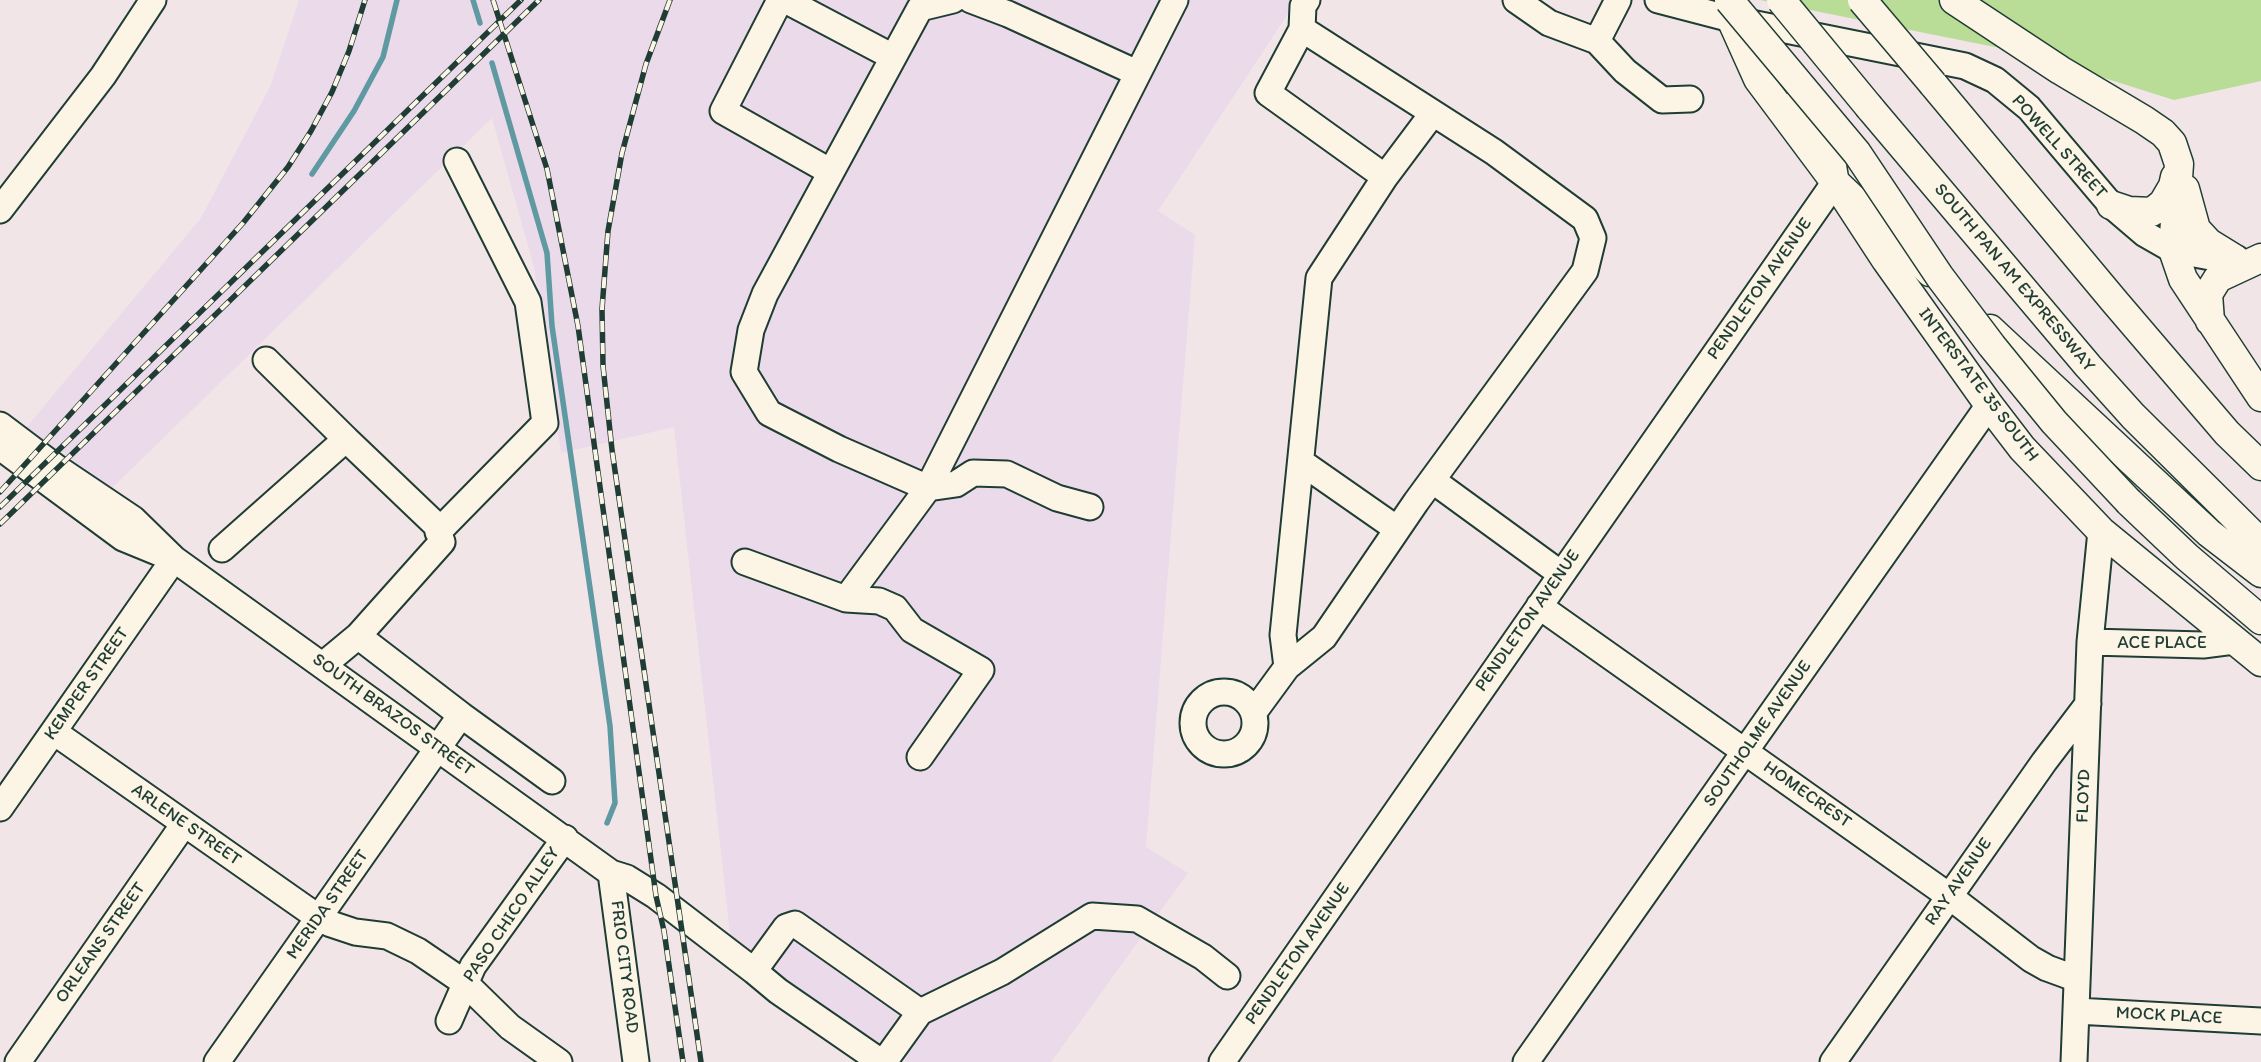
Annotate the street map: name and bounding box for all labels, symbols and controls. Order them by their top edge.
street label: POWELL STREET [2007,91,2111,203]
street label: SOUTH PAN AM EXPRESSWAY [1929,179,2099,377]
street label: PENDLETON AVENUE [1703,214,1817,364]
street label: INTERSTATE 35 SOUTH [1913,304,2043,466]
street label: PENDLETON AVENUE [1471,546,1585,696]
street label: KEMPER STREET [40,623,134,745]
street label: ACE PLACE [2117,632,2207,654]
street label: SOUTH BRAZOS STREET [308,649,478,781]
street label: SOUTHOLME AVENUE [1699,657,1817,811]
street label: HOMECREST [1759,757,1855,833]
street label: FLOYD [2072,769,2096,823]
street label: ARLENE STREET [127,779,245,871]
street label: RAY AVENUE [1921,834,1997,930]
street label: PASO CHICO ALLEY [459,844,565,986]
street label: MERIDA STREET [282,846,374,964]
street label: ORLEANS STREET [51,879,151,1007]
street label: PENDLETON AVENUE [1241,879,1355,1029]
street label: FRIO CITY ROAD [605,899,643,1035]
street label: MOCK PLACE [2115,1002,2223,1030]

